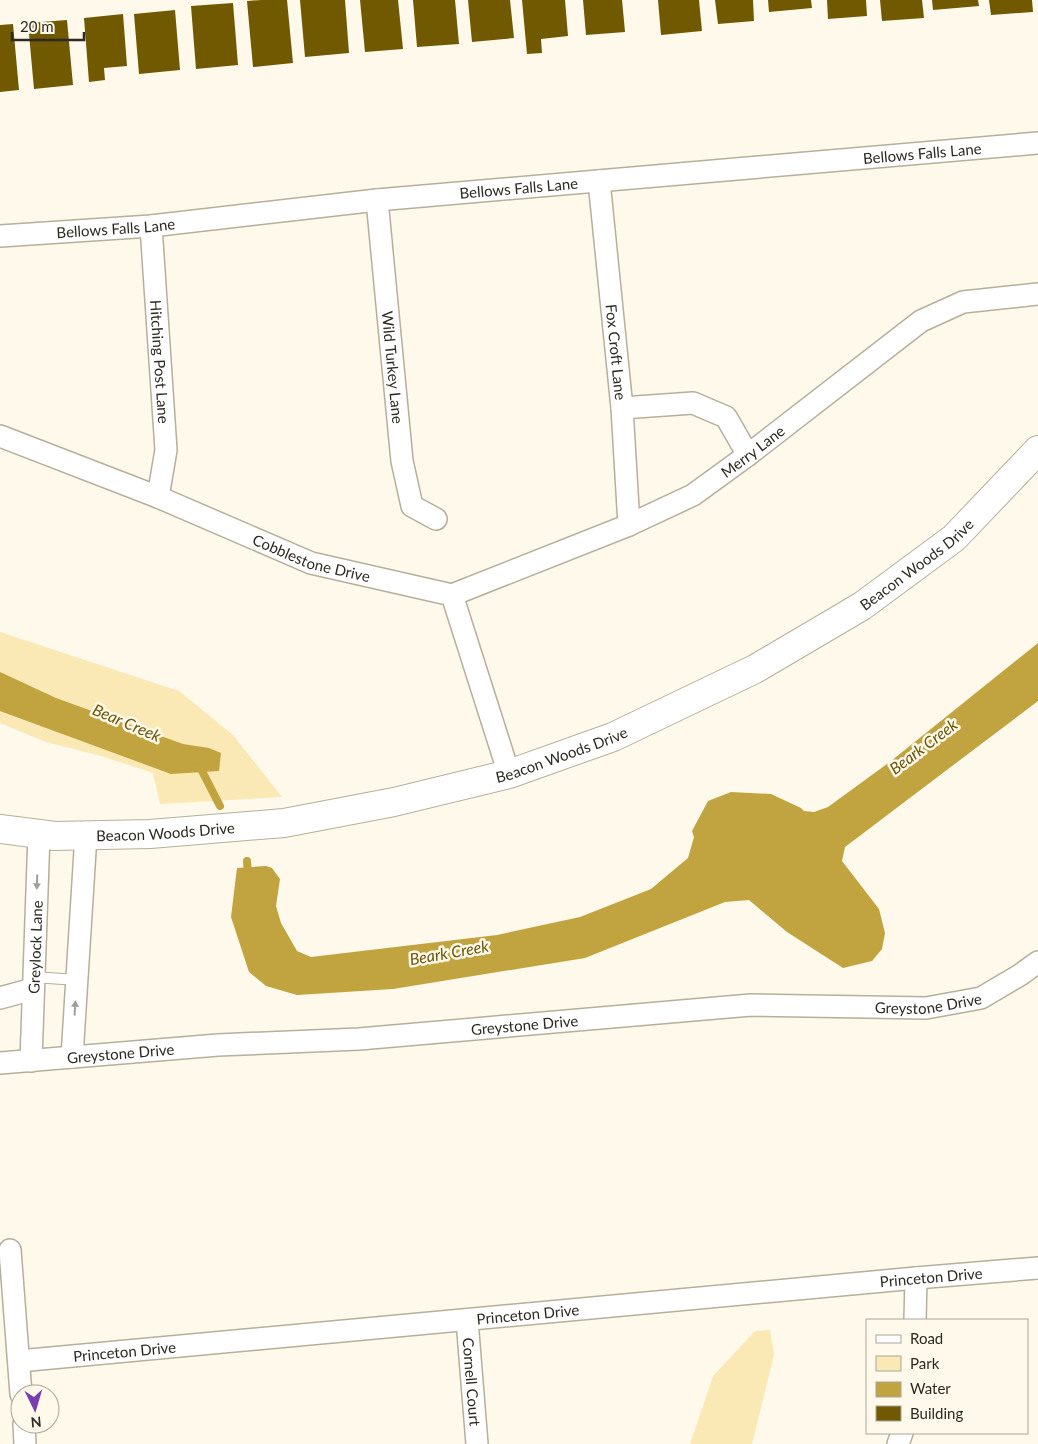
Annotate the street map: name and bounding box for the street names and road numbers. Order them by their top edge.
street label: Bellows Falls Lane [862,139,982,167]
street label: Bellows Falls Lane [459,174,579,202]
street label: Bellows Falls Lane [56,214,176,241]
street label: Hitching Post Lane [147,299,173,424]
street label: Fox Croft Lane [603,303,630,401]
street label: Wild Turkey Lane [379,310,407,425]
street label: Merry Lane [717,421,788,481]
street label: Beacon Woods Drive [856,515,977,614]
street label: Cobblestone Drive [250,530,372,585]
street label: Beacon Woods Drive [494,722,630,786]
street label: Beacon Woods Drive [96,818,235,844]
street label: Greylock Lane [24,900,46,994]
street label: Greystone Drive [875,989,983,1017]
street label: Greystone Drive [470,1011,579,1038]
street label: Greystone Drive [66,1040,175,1066]
street label: Princeton Drive [879,1264,983,1290]
street label: Princeton Drive [476,1300,580,1328]
street label: Cornell Court [459,1337,485,1427]
street label: Princeton Drive [72,1338,177,1365]

